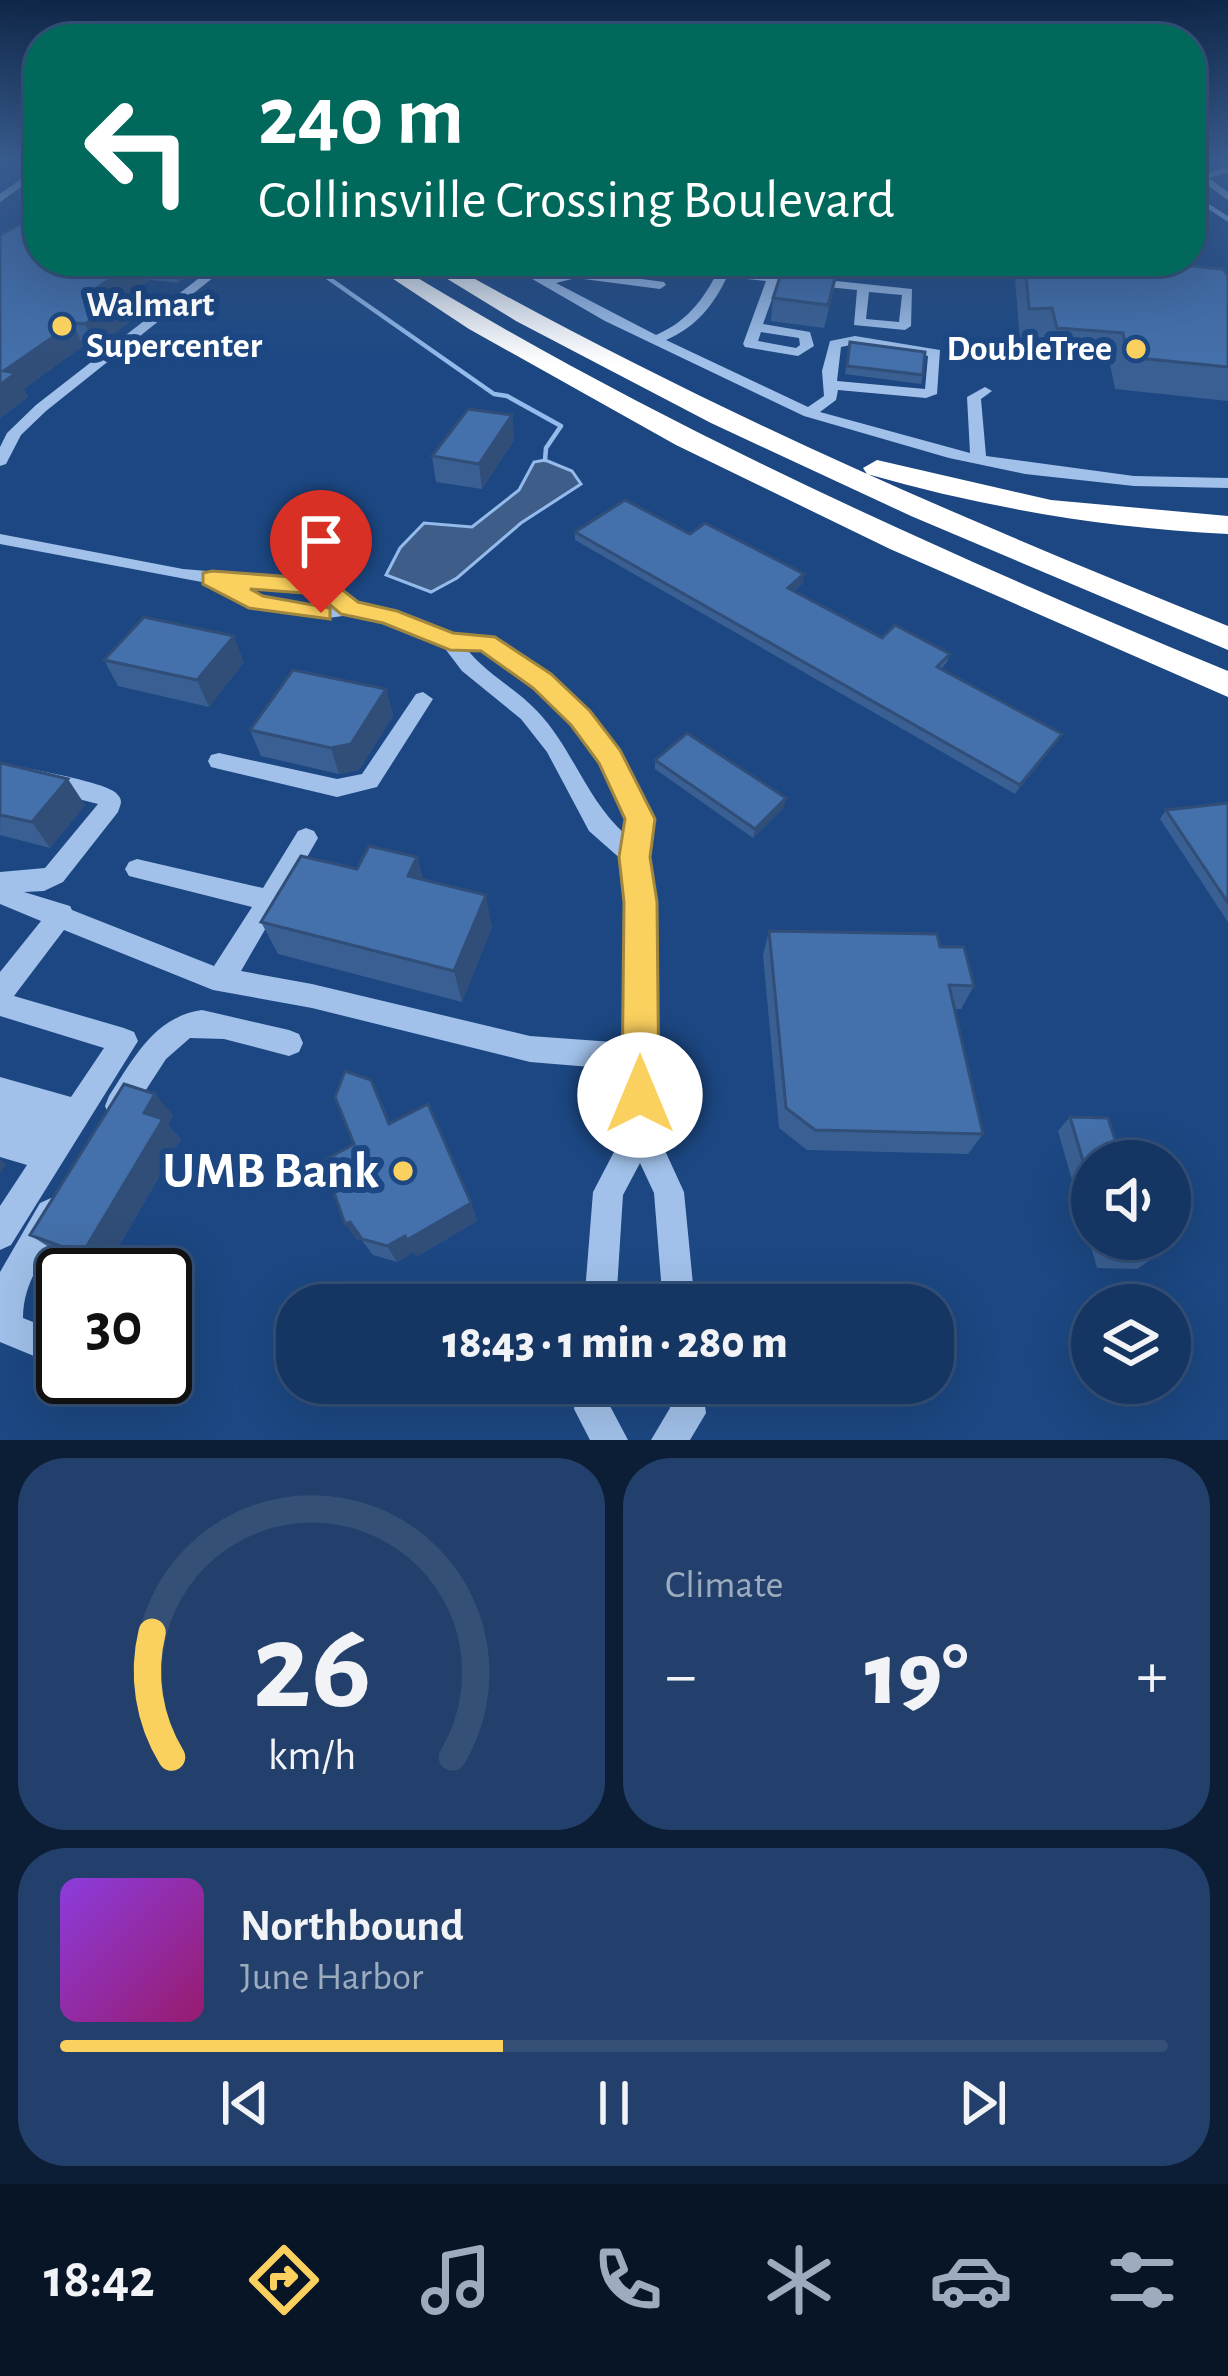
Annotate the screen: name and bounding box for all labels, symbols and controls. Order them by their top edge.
icon: left [60,72,216,228]
text: 240 m [258,76,464,160]
text: Collinsville Crossing Boulevard [258,174,895,228]
place label: Walmart Supercenter [86,287,263,364]
marker: Walmart Supercenter [49,313,75,339]
place label: DoubleTree [946,331,1112,367]
marker: DoubleTree [1123,336,1149,362]
pin [270,490,372,613]
icon: arrive [288,508,354,574]
position arrow [577,1032,703,1158]
map controls [1071,1140,1191,1404]
button: sound [1071,1140,1191,1260]
place label: UMB Bank [163,1146,379,1197]
marker: UMB Bank [390,1158,416,1184]
speed limit sign: 30 [36,1248,192,1404]
button: layers [1071,1284,1191,1404]
text: 18:43 · 1 min · 280 m [442,1321,788,1366]
text: Climate [665,1566,783,1605]
text: 26 [252,1606,371,1731]
text: 19° [865,1631,968,1721]
text: − [665,1643,697,1709]
text: + [1136,1643,1168,1709]
text: km/h [267,1735,356,1778]
text: Northbound [240,1904,464,1949]
text: June Harbor [240,1958,423,1997]
icon: previous [212,2070,278,2136]
icon: pause [581,2070,647,2136]
icon: next [950,2070,1016,2136]
icon: directions [242,2238,326,2322]
icon: music [414,2238,498,2322]
icon: phone [586,2238,670,2322]
icon: climate [757,2238,841,2322]
icon: car [929,2238,1013,2322]
icon: filters [1100,2238,1184,2322]
text: 18:42 [44,2253,155,2307]

